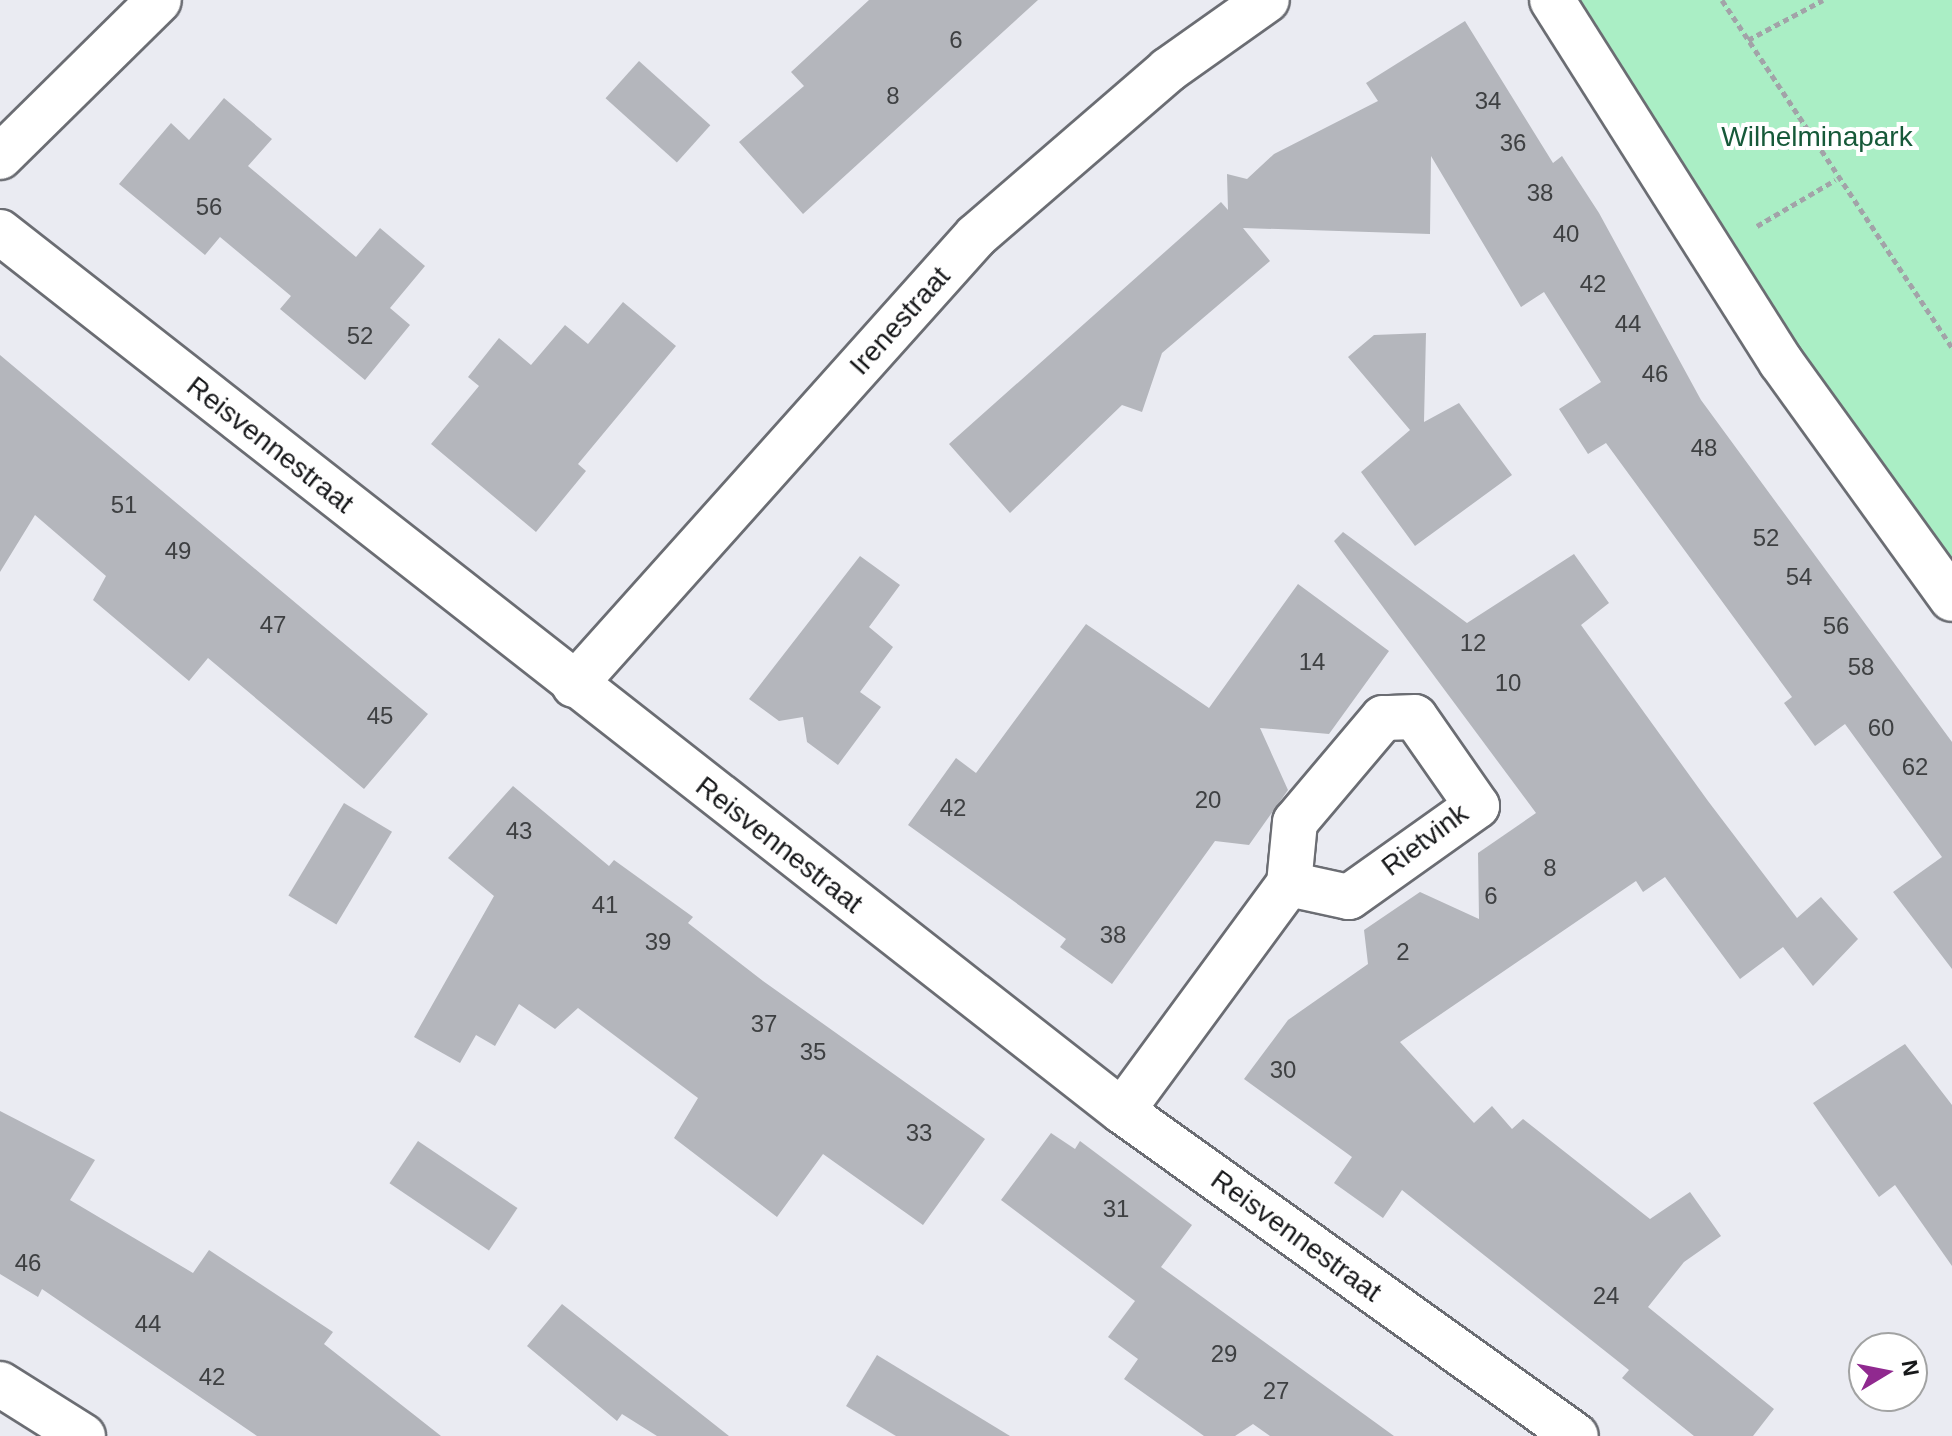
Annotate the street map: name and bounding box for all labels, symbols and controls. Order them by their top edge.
house number: 6 [949,26,963,54]
house number: 8 [886,82,900,110]
house number: 34 [1475,87,1501,115]
park label: Wilhelminapark [1721,120,1913,154]
house number: 36 [1500,129,1526,157]
house number: 38 [1527,179,1553,207]
house number: 56 [196,193,222,221]
house number: 40 [1553,220,1579,248]
street label: Irenestraat [843,260,957,382]
house number: 42 [1580,270,1606,298]
house number: 44 [1615,310,1641,338]
house number: 52 [347,322,373,350]
house number: 46 [1642,360,1668,388]
street label: Reisvennestraat [180,369,360,521]
house number: 48 [1691,434,1717,462]
house number: 51 [111,491,137,519]
house number: 52 [1753,524,1779,552]
house number: 49 [165,537,191,565]
house number: 54 [1786,563,1812,591]
house number: 47 [260,611,286,639]
house number: 56 [1823,612,1849,640]
house number: 12 [1460,629,1486,657]
house number: 14 [1299,648,1325,676]
house number: 58 [1848,653,1874,681]
house number: 10 [1495,669,1521,697]
house number: 45 [367,702,393,730]
house number: 60 [1868,714,1894,742]
house number: 62 [1902,753,1928,781]
street label: Reisvennestraat [689,769,869,921]
house number: 20 [1195,786,1221,814]
house number: 42 [940,794,966,822]
street label: Rietvink [1375,797,1475,883]
house number: 43 [506,817,532,845]
house number: 8 [1543,854,1557,882]
house number: 6 [1484,882,1498,910]
house number: 41 [592,891,618,919]
house number: 38 [1100,921,1126,949]
house number: 39 [645,928,671,956]
house number: 2 [1396,938,1410,966]
house number: 37 [751,1010,777,1038]
house number: 35 [800,1038,826,1066]
house number: 30 [1270,1056,1296,1084]
house number: 33 [906,1119,932,1147]
street label: Reisvennestraat [1204,1163,1388,1309]
house number: 31 [1103,1195,1129,1223]
house number: 46 [15,1249,41,1277]
house number: 24 [1593,1282,1619,1310]
house number: 44 [135,1310,161,1338]
north arrow [1848,1332,1928,1412]
house number: 29 [1211,1340,1237,1368]
text: N [1896,1358,1924,1378]
house number: 42 [199,1363,225,1391]
house number: 27 [1263,1377,1289,1405]

